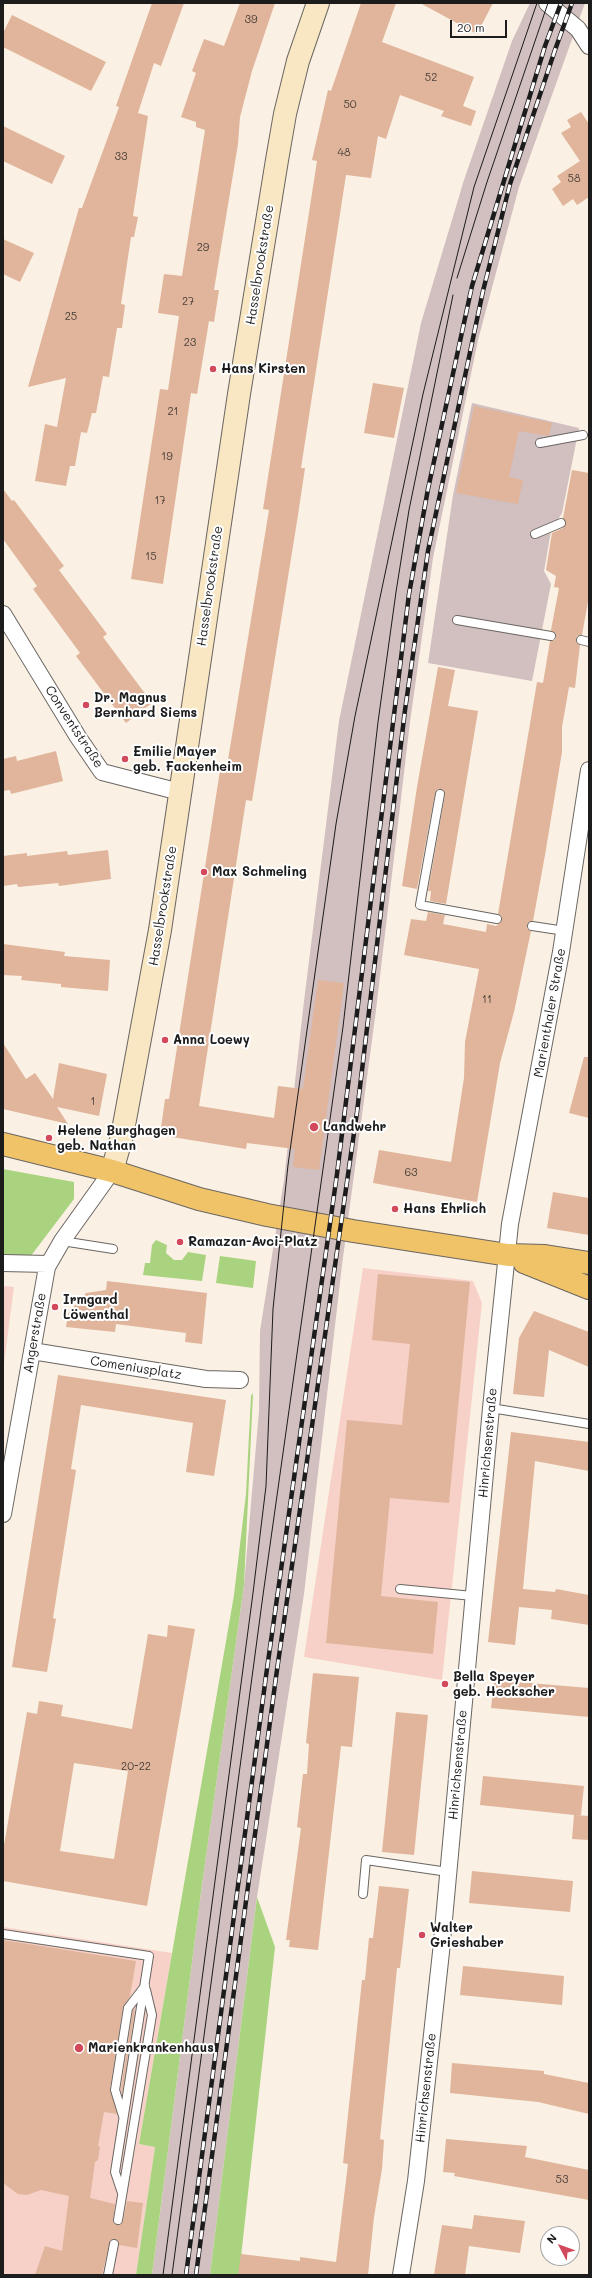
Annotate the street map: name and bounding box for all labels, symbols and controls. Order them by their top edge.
scale bar [452,12,509,38]
house number: 39 [245,13,257,27]
text: 20 m [457,19,485,35]
house number: 52 [425,71,437,85]
house number: 50 [343,98,357,112]
house number: 48 [337,146,351,160]
house number: 33 [115,150,127,164]
house number: 58 [567,172,581,186]
street label: Hasselbrookstraße [243,204,277,326]
house number: 29 [197,241,209,255]
house number: 27 [182,295,194,309]
house number: 25 [65,310,77,324]
house number: 23 [184,336,196,350]
place label: Hans Kirsten [221,361,305,377]
marker: Hans Kirsten [208,364,218,374]
house number: 21 [167,405,179,419]
house number: 19 [161,450,173,464]
house number: 17 [154,494,166,508]
street label: Hasselbrookstraße [194,525,226,647]
house number: 15 [145,550,157,564]
street label: Conventstraße [42,683,106,771]
place label: Dr. Magnus Bernhard Siems [94,690,197,721]
marker: Dr. Magnus Bernhard Siems [81,700,91,710]
place label: Emilie Mayer geb. Fackenheim [133,744,242,775]
marker: Emilie Mayer geb. Fackenheim [120,754,130,764]
street label: Hasselbrookstraße [146,845,180,967]
place label: Max Schmeling [212,864,307,880]
marker: Max Schmeling [199,867,209,877]
street label: Marienthaler Straße [531,947,569,1079]
house number: 11 [482,993,492,1007]
place label: Anna Loewy [173,1032,250,1048]
marker: Anna Loewy [160,1035,170,1045]
house number: 1 [91,1095,95,1109]
place label: Landwehr [323,1119,386,1135]
marker: Landwehr [308,1121,320,1133]
place label: Helene Burghagen geb. Nathan [57,1123,176,1154]
marker: Helene Burghagen geb. Nathan [44,1133,54,1143]
house number: 63 [404,1166,418,1180]
place label: Hans Ehrlich [403,1201,486,1217]
marker: Hans Ehrlich [390,1204,400,1214]
place label: Ramazan-Avci-Platz [188,1234,318,1250]
marker: Ramazan-Avci-Platz [175,1237,185,1247]
street label: Angerstraße [20,1292,50,1374]
place label: Irmgard Löwenthal [63,1292,128,1323]
marker: Irmgard Löwenthal [50,1302,60,1312]
street label: Comeniusplatz [89,1353,183,1383]
street label: Hinrichsenstraße [475,1387,501,1499]
place label: Bella Speyer geb. Heckscher [453,1669,555,1700]
marker: Bella Speyer geb. Heckscher [440,1679,450,1689]
street label: Hinrichsenstraße [445,1709,471,1821]
house number: 20-22 [121,1760,151,1774]
place label: Walter Grieshaber [430,1920,504,1951]
marker: Walter Grieshaber [417,1930,427,1940]
street label: Hinrichsenstraße [412,2032,440,2144]
place label: Marienkrankenhaus [88,2040,214,2056]
marker: Marienkrankenhaus [73,2042,85,2054]
house number: 53 [556,2173,568,2187]
north arrow [540,2226,580,2266]
text: N [543,2230,560,2247]

